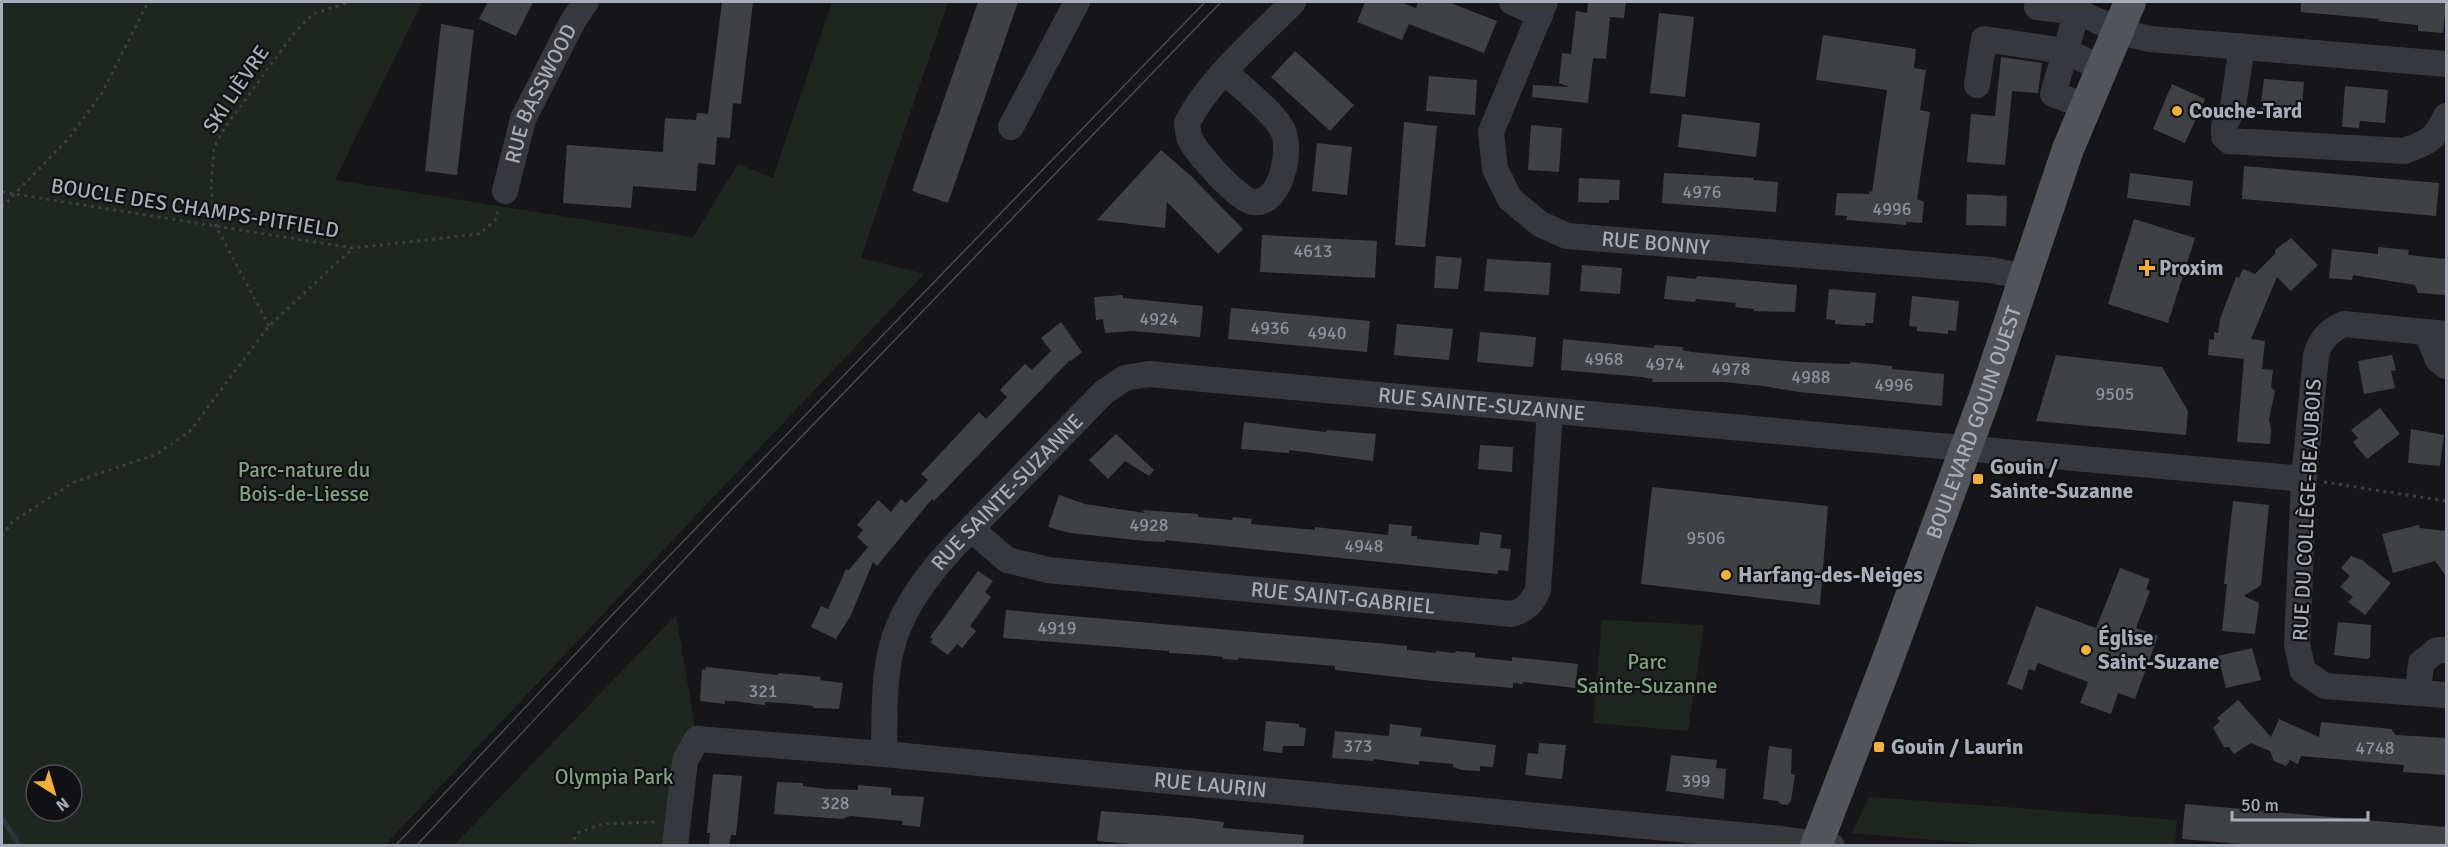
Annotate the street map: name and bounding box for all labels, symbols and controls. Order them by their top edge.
street label: RUE BASSWOOD [499,20,582,166]
street label: SKI LIÈVRE [197,40,275,138]
place label: Couche-Tard [2189,98,2302,124]
marker: Couche-Tard [2170,104,2184,118]
street label: BOUCLE DES CHAMPS-PITFIELD [49,172,341,244]
house number: 4976 [1683,181,1721,203]
house number: 4996 [1873,198,1911,220]
street label: RUE BONNY [1601,226,1711,260]
house number: 4613 [1294,240,1332,262]
place label: Proxim [2159,255,2223,281]
marker: Proxim [2140,261,2154,275]
street label: BOULEVARD GOUIN OUEST [1920,302,2028,543]
house number: 4924 [1140,308,1179,330]
house number: 4936 [1251,317,1289,339]
house number: 4940 [1308,322,1346,344]
house number: 4968 [1585,348,1623,370]
house number: 4974 [1646,353,1685,375]
house number: 4978 [1712,358,1750,380]
house number: 4988 [1792,366,1830,388]
house number: 4996 [1875,374,1913,396]
street label: RUE DU COLLÈGE-BEAUBOIS [2287,378,2327,642]
street label: RUE SAINTE-SUZANNE [1377,382,1586,427]
house number: 9505 [2096,383,2134,405]
street label: RUE SAINTE-SUZANNE [925,408,1089,576]
place label: Gouin / Sainte-Suzanne [1990,454,2133,504]
park label: Parc-nature du Bois-de-Liesse [238,457,370,507]
marker: Gouin / Sainte-Suzanne [1971,472,1985,486]
house number: 4928 [1130,514,1168,536]
house number: 9506 [1687,527,1725,549]
house number: 4948 [1345,535,1383,557]
place label: Harfang-des-Neiges [1738,562,1923,588]
marker: Harfang-des-Neiges [1719,568,1733,582]
street label: RUE SAINT-GABRIEL [1250,576,1437,620]
house number: 4919 [1038,617,1076,639]
place label: Église Saint-Suzane [2098,624,2219,675]
marker: Église Saint-Suzane [2079,643,2093,657]
park label: Parc Sainte-Suzanne [1576,649,1718,699]
house number: 321 [748,680,778,702]
place label: Gouin / Laurin [1891,734,2023,760]
house number: 373 [1343,735,1373,757]
house number: 4748 [2356,737,2394,759]
marker: Gouin / Laurin [1872,740,1886,754]
north arrow [24,763,84,823]
park label: Olympia Park [555,764,674,790]
street label: RUE LAURIN [1153,767,1268,803]
house number: 399 [1681,770,1711,792]
scale bar [2232,784,2368,822]
house number: 328 [820,792,850,814]
text: N [52,793,73,816]
text: 50 m [2241,794,2279,816]

